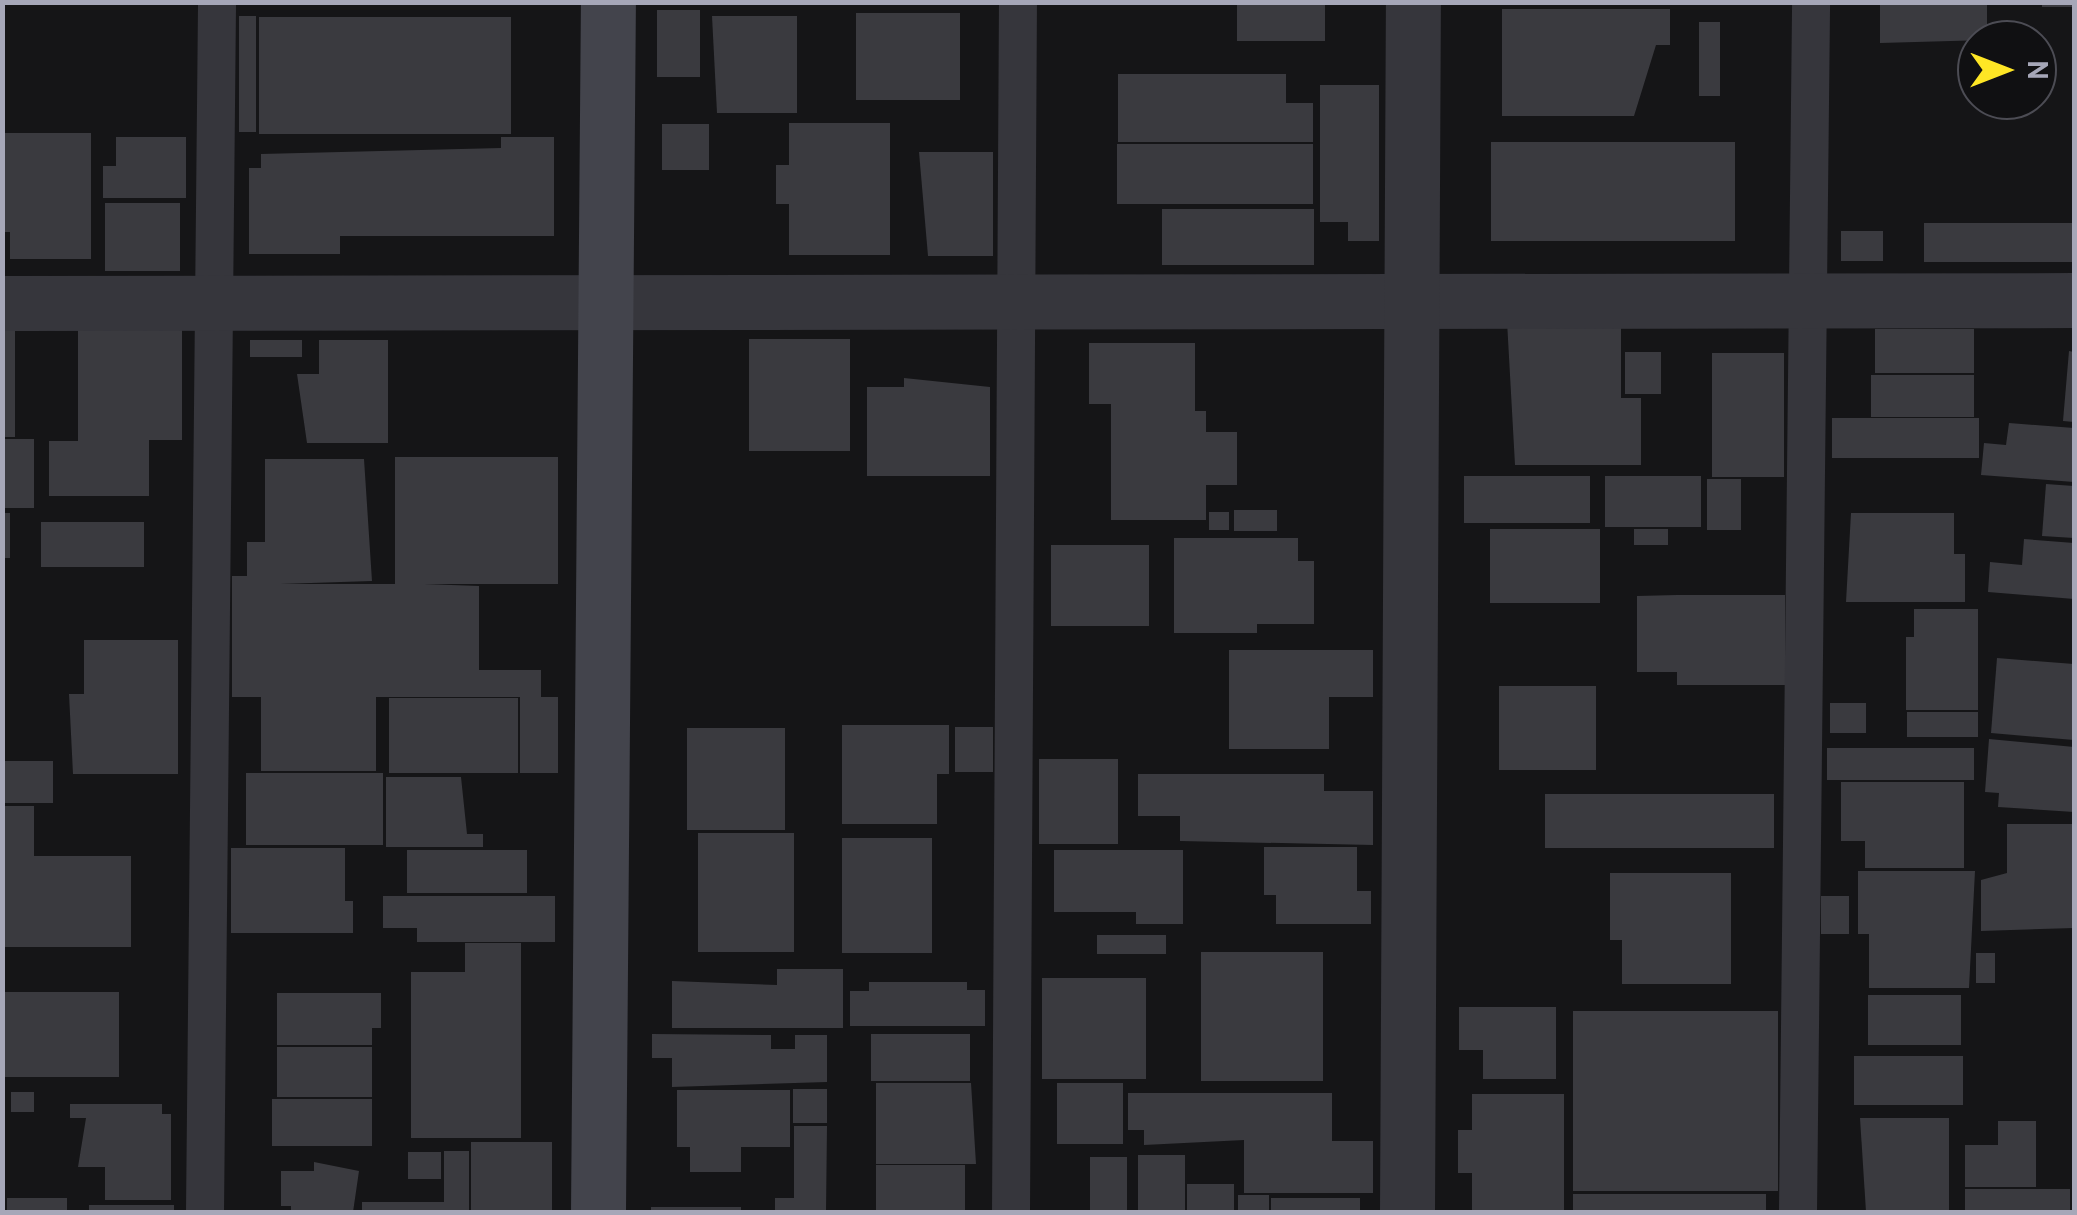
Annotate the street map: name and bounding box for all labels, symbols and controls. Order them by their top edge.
north arrow [1957,20,2057,120]
text: N [2017,60,2053,80]

